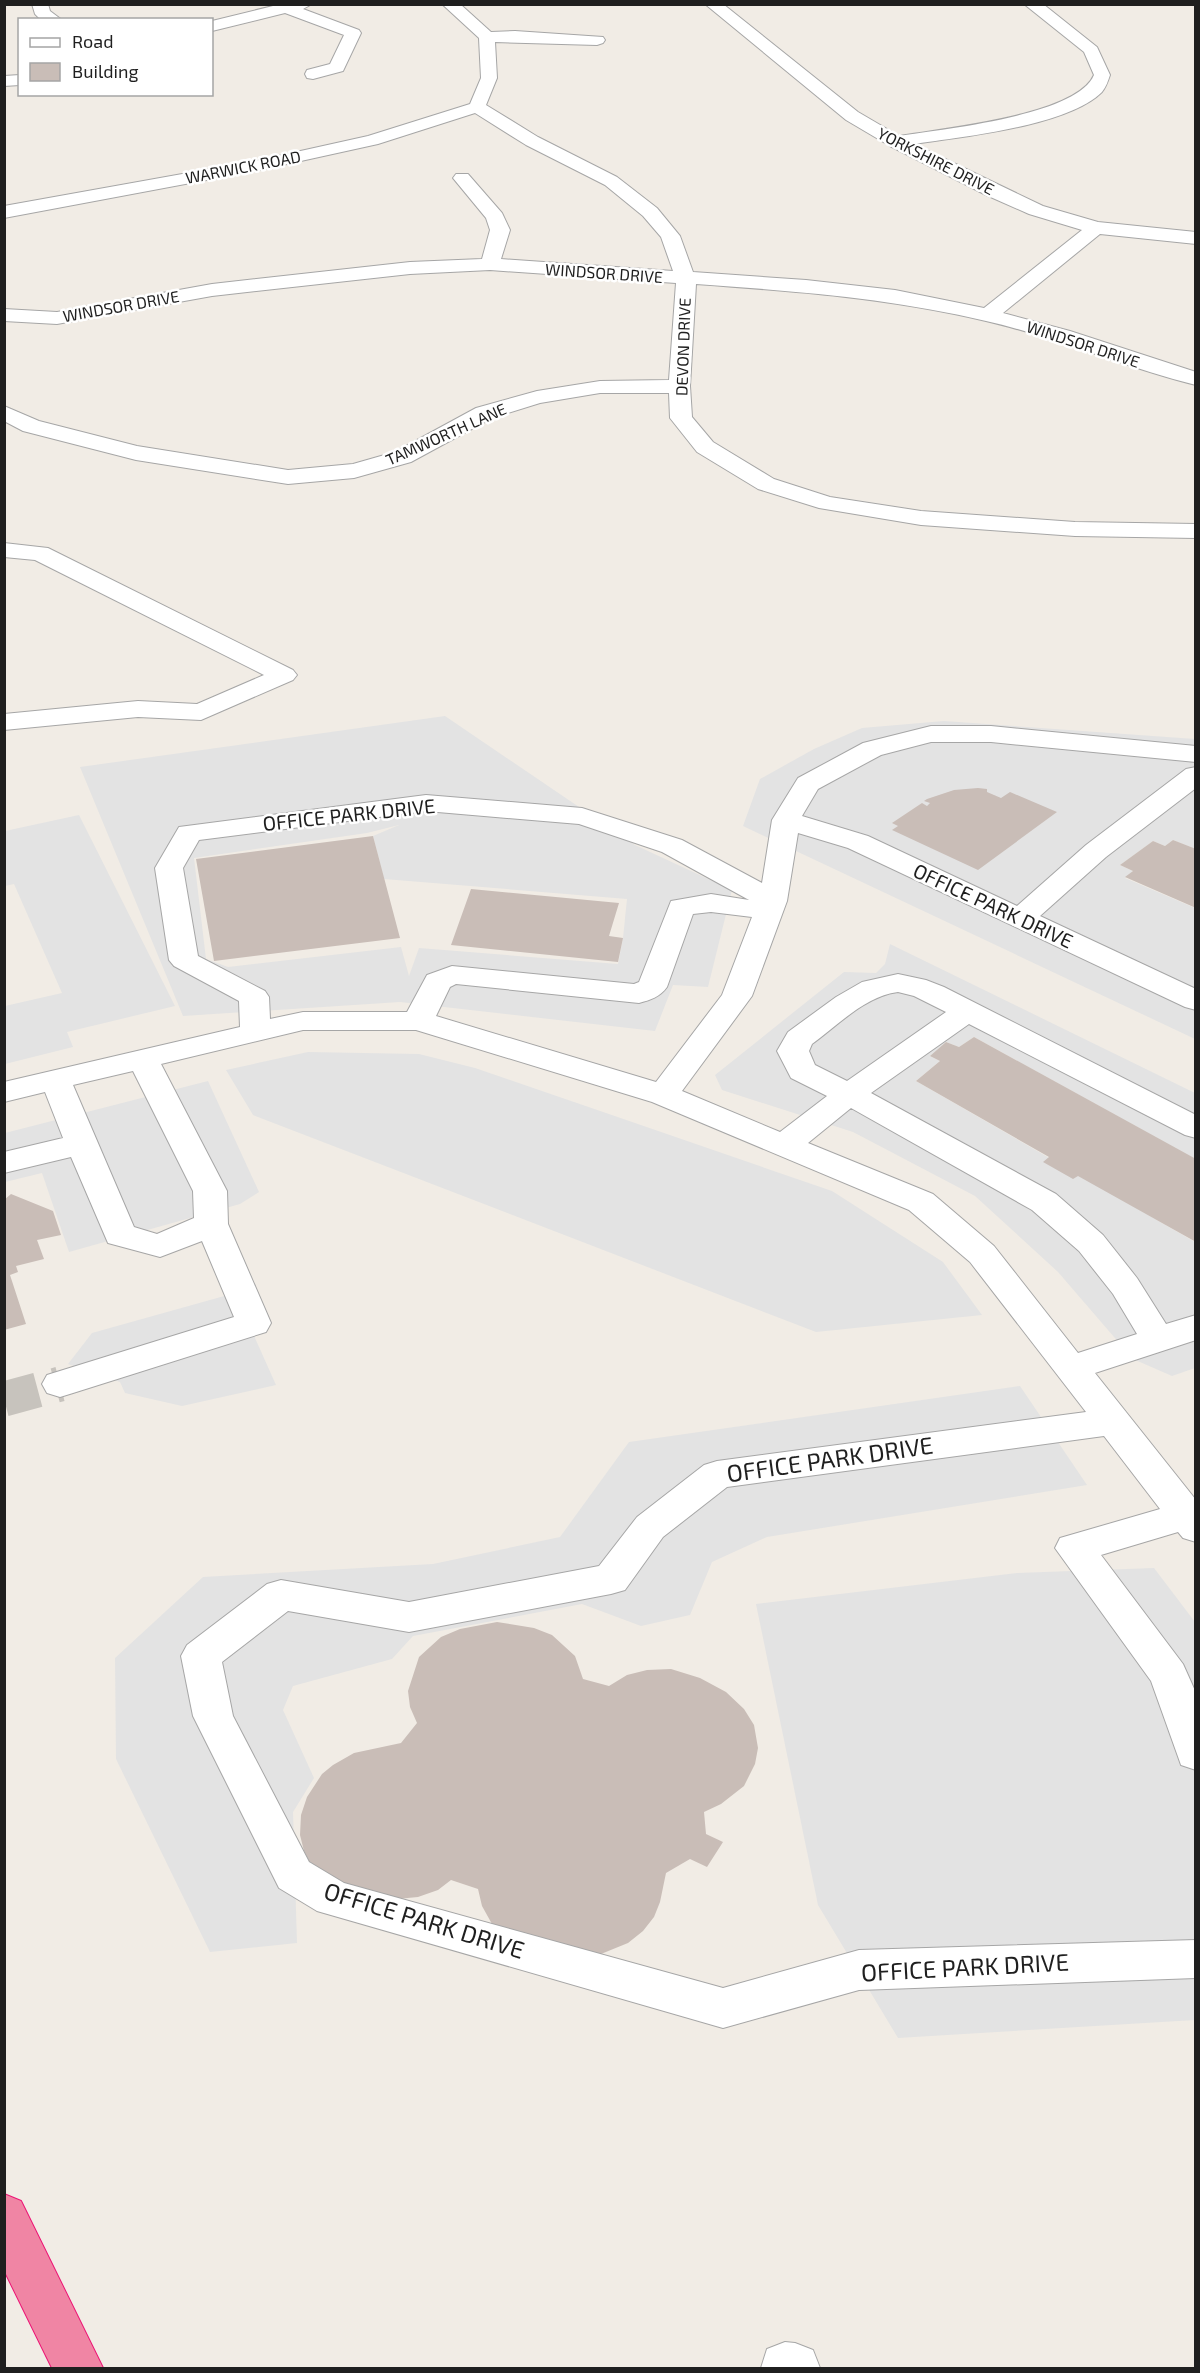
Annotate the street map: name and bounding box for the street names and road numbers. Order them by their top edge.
street label: YORKSHIRE DRIVE [875,123,998,198]
street label: WARWICK ROAD [184,146,302,187]
street label: WINDSOR DRIVE [545,259,663,286]
street label: WINDSOR DRIVE [61,286,181,325]
street label: DEVON DRIVE [671,298,694,396]
street label: WINDSOR DRIVE [1024,316,1142,371]
street label: TAMWORTH LANE [383,398,509,469]
street label: OFFICE PARK DRIVE [261,793,436,835]
street label: OFFICE PARK DRIVE [910,858,1077,953]
street label: OFFICE PARK DRIVE [725,1430,935,1487]
street label: OFFICE PARK DRIVE [321,1875,528,1964]
street label: OFFICE PARK DRIVE [860,1947,1070,1986]

